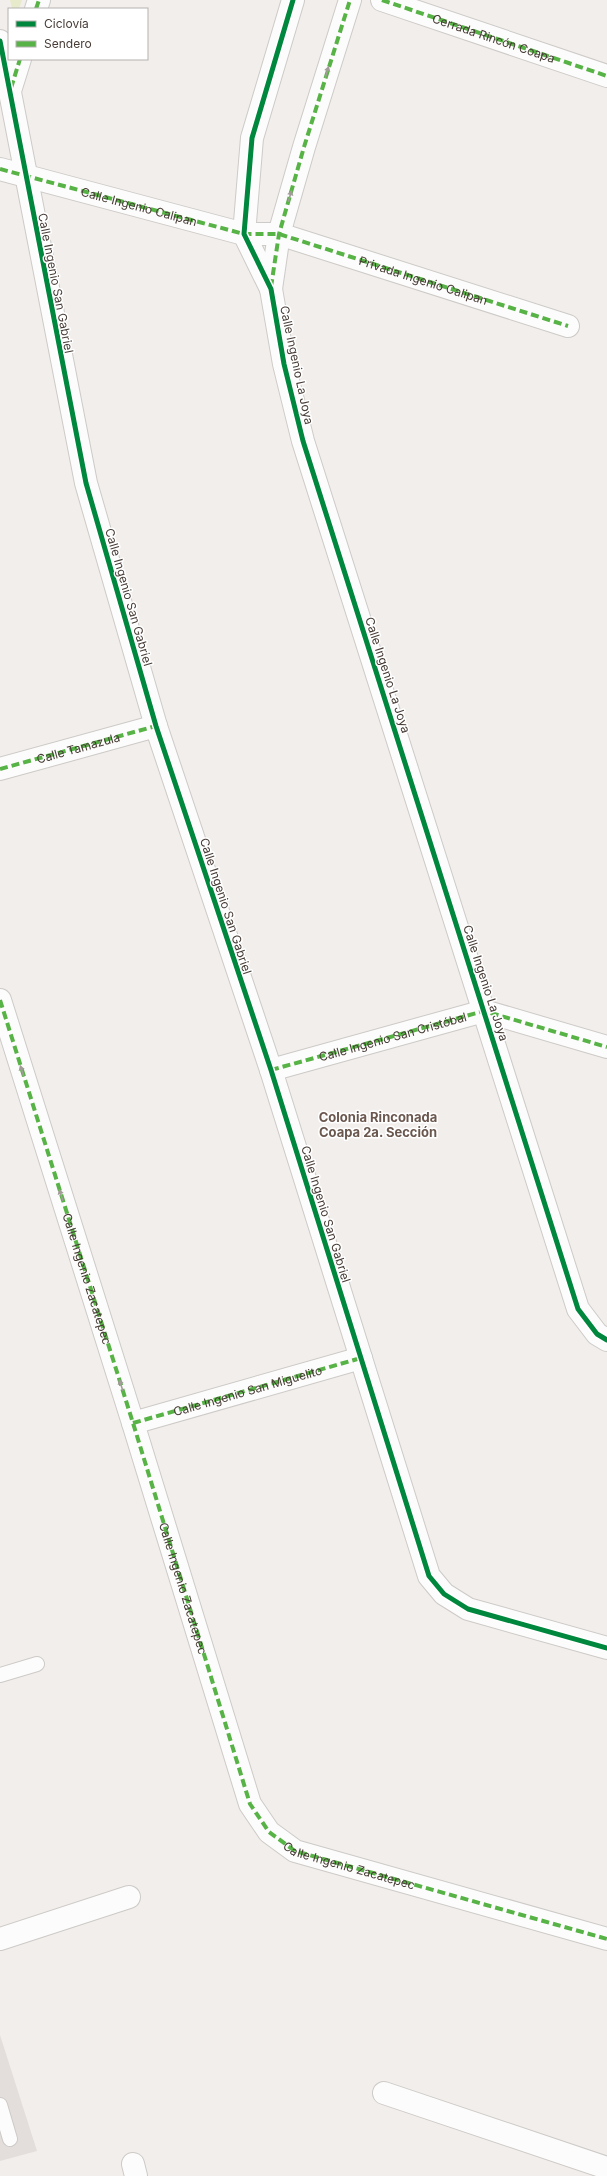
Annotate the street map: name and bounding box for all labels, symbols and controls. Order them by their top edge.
legend [8,8,148,60]
street label: Cerrada Rincón Coapa [430,10,557,65]
text: Ciclovía [44,16,89,31]
text: Sendero [44,36,92,51]
one-way arrow [325,65,331,77]
street label: Calle Ingenio Calipan [79,183,199,229]
one-way arrow [287,190,293,202]
street label: Calle Ingenio San Gabriel [35,212,77,354]
street label: Privada Ingenio Calipan [357,252,490,307]
street label: Calle Ingenio La Joya [277,304,317,426]
street label: Calle Ingenio San Gabriel [102,526,156,668]
street label: Calle Ingenio La Joya [362,615,414,735]
street label: Calle Tamazula [35,729,122,766]
street label: Calle Ingenio San Gabriel [197,836,255,976]
street label: Calle Ingenio La Joya [460,923,512,1043]
street label: Calle Ingenio San Cristóbal [317,1009,468,1064]
one-way arrow [19,1064,25,1076]
district label: Colonia Rinconada Coapa 2a. Sección [319,1109,437,1140]
street label: Calle Ingenio San Gabriel [298,1144,354,1284]
one-way arrow [58,1188,64,1200]
street label: Calle Ingenio Zacatepec [60,1211,115,1346]
street label: Calle Ingenio San Miguelito [171,1362,324,1419]
one-way arrow [118,1379,124,1391]
street label: Calle Ingenio Zacatepec [156,1520,211,1656]
street label: Calle Ingenio Zacatepec [280,1838,417,1892]

